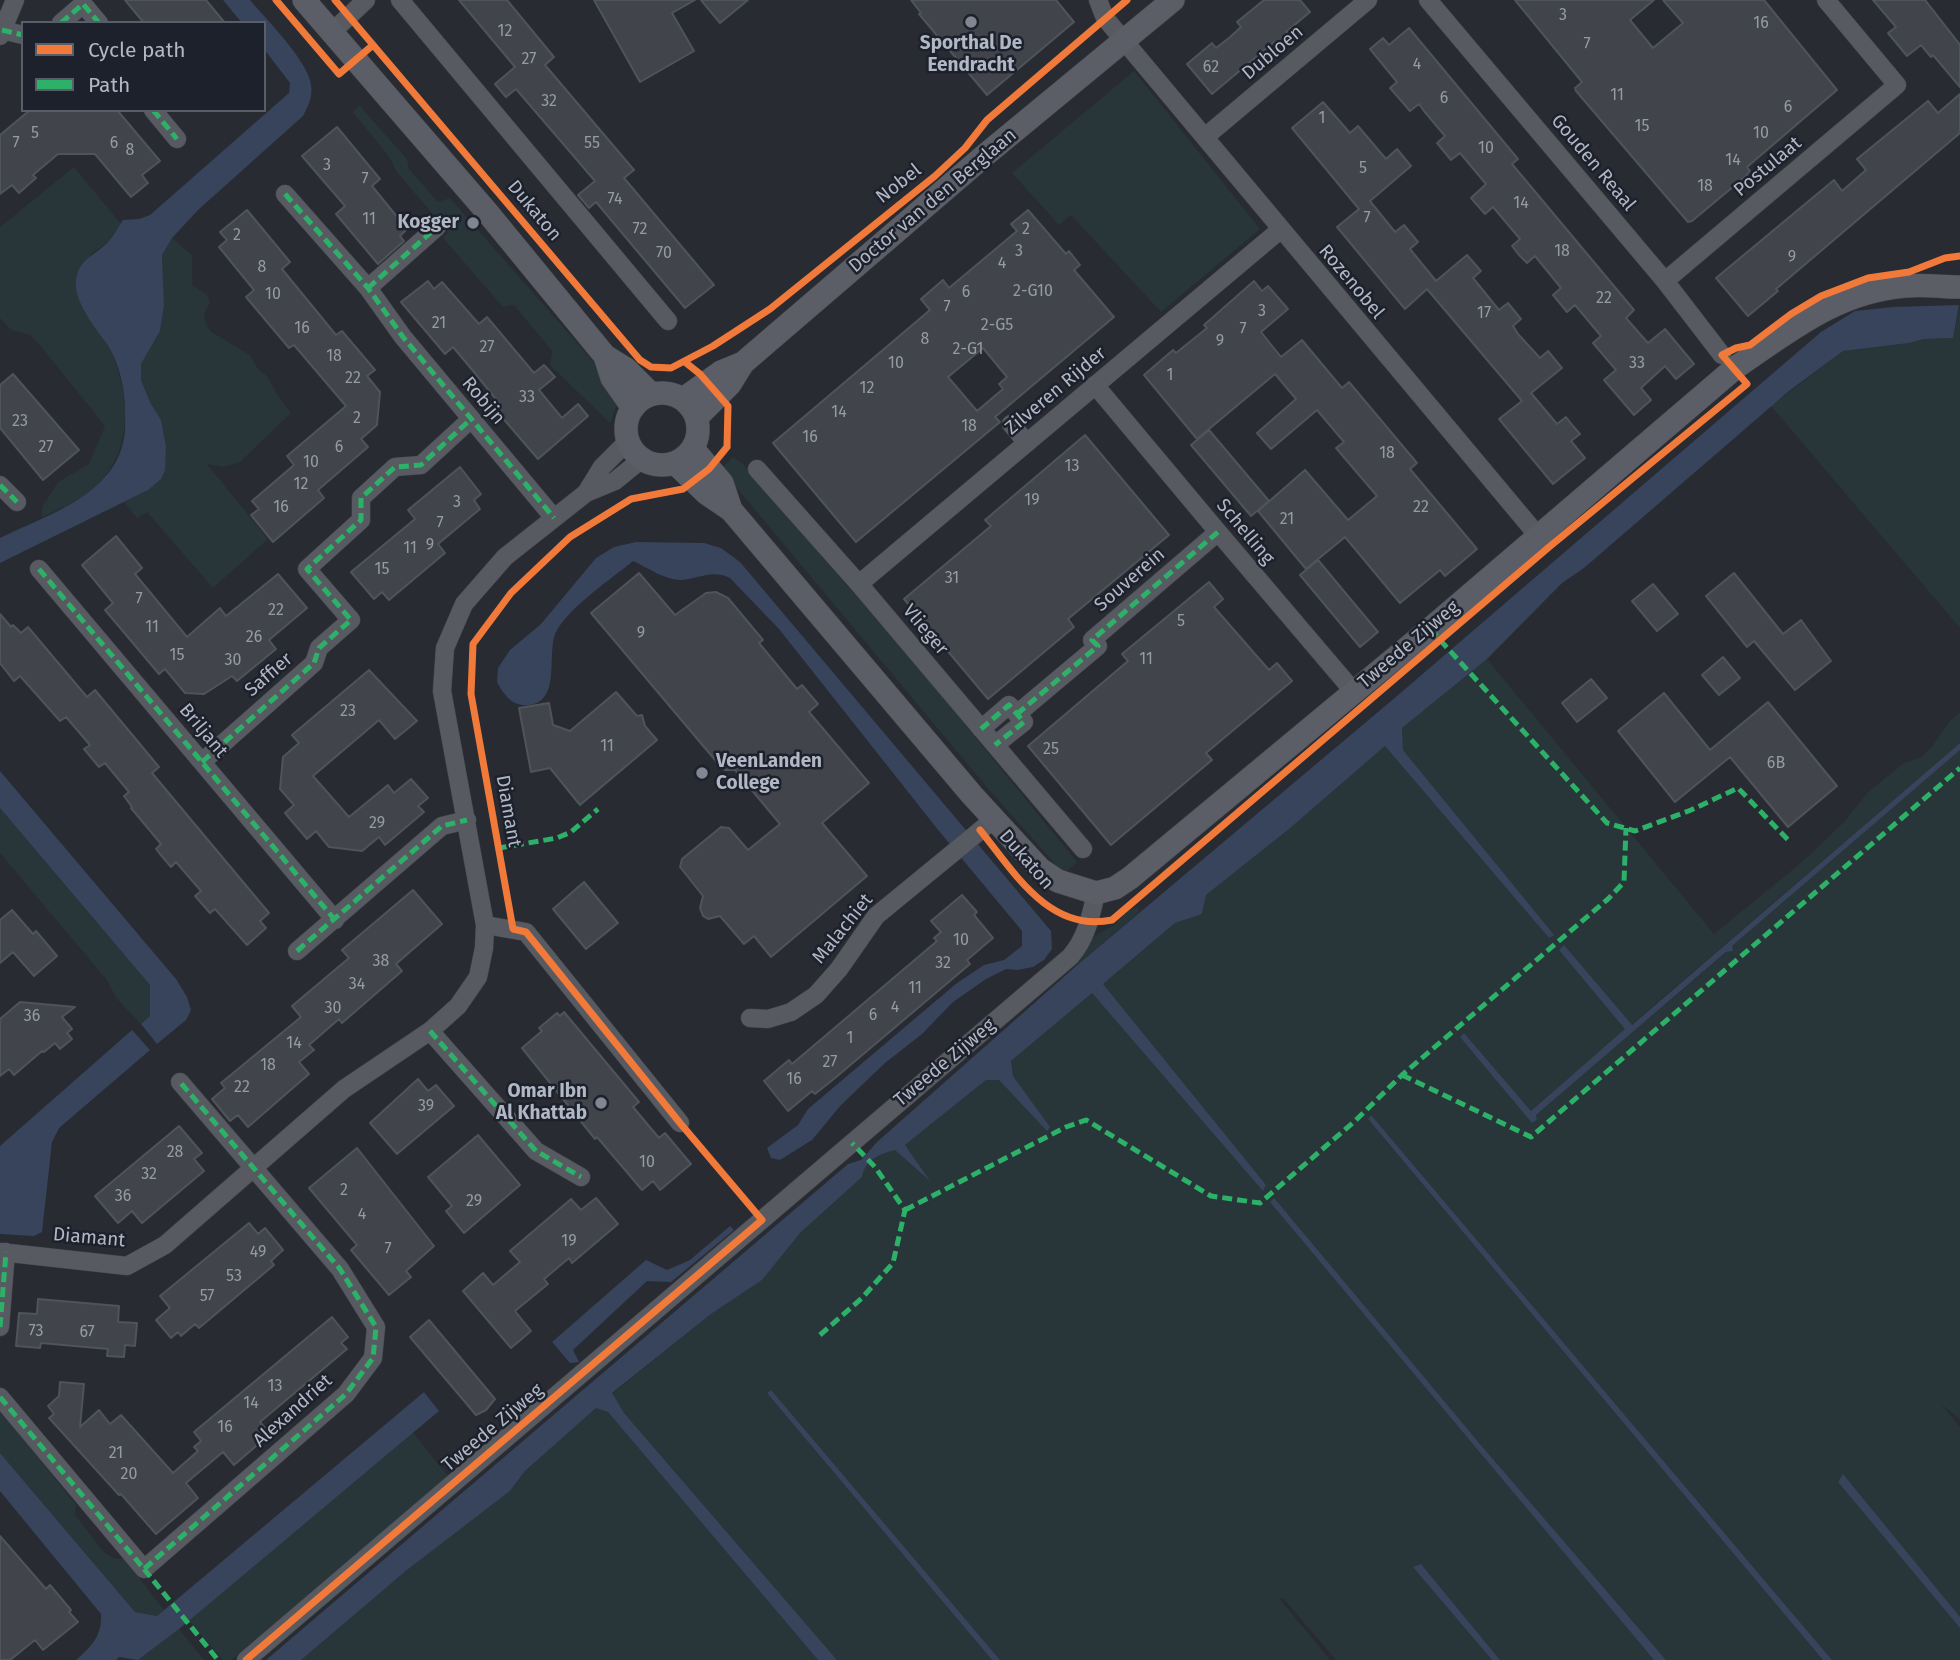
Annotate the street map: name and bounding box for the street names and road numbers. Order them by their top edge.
street label: Dubloen [1238,21,1308,85]
street label: Gouden Reaal [1546,110,1640,216]
street label: Doctor van den Berglaan [845,124,1021,278]
street label: Postulaat [1730,132,1806,202]
street label: Nobel [872,159,926,209]
street label: Dukaton [502,176,566,246]
street label: Rozenobel [1313,240,1389,324]
street label: Zilveren Rijder [1001,342,1111,440]
street label: Robijn [456,372,510,430]
street label: Schelling [1211,495,1279,569]
street label: Souverein [1090,543,1170,617]
street label: Tweede Zijweg [1354,596,1464,694]
street label: Vlieger [897,600,953,660]
street label: Saffier [241,648,297,702]
street label: Briljant [174,699,232,763]
street label: Diamant [490,773,526,849]
street label: Dukaton [994,825,1058,895]
street label: Malachiet [808,889,878,969]
street label: Tweede Zijweg [890,1014,1000,1112]
street label: Diamant [52,1223,126,1253]
street label: Alexandriet [249,1370,337,1452]
street label: Tweede Zijweg [438,1379,548,1477]

